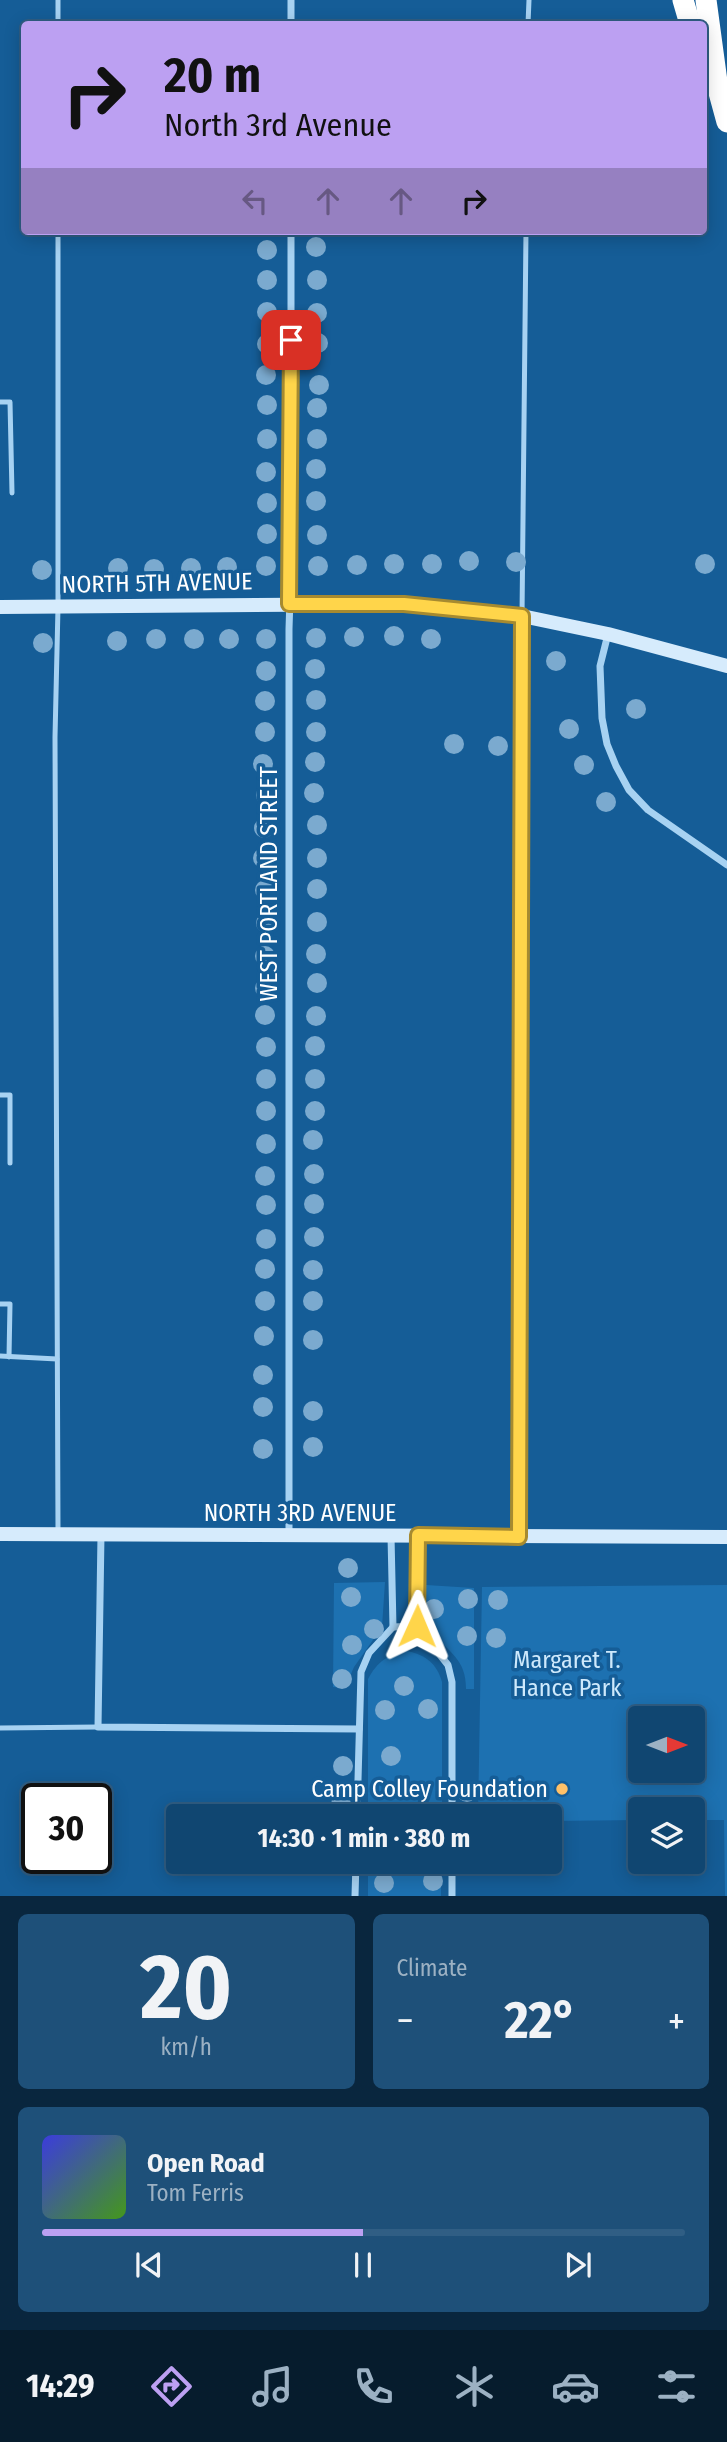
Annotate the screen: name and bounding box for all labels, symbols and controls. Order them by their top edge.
text: 20 m [164,46,261,105]
icon: right [49,49,140,140]
text: North 3rd Avenue [164,106,392,144]
icon: left [236,182,274,220]
icon: ahead [309,182,347,220]
icon: ahead [382,182,420,220]
icon: right [455,182,493,220]
pin [261,310,321,370]
icon: arrive [272,321,310,359]
street label: NORTH 5TH AVENUE [61,567,253,599]
street label: WEST PORTLAND STREET [255,766,283,1002]
street label: NORTH 3RD AVENUE [204,1499,396,1527]
position arrow [380,1589,454,1663]
park label: Margaret T. Hance Park [513,1646,622,1702]
north arrow [628,1706,705,1783]
map controls [628,1706,705,1874]
place label: Camp Colley Foundation [311,1775,548,1803]
marker: Camp Colley Foundation [554,1781,570,1797]
speed limit sign: 30 [21,1783,112,1874]
button: layers [628,1797,705,1874]
text: 14:30 · 1 min · 380 m [258,1823,470,1854]
text: 20 [140,1933,232,2042]
text: Climate [397,1954,467,1982]
text: 22° [504,1989,577,2052]
text: − [397,1998,414,2044]
text: + [668,1998,685,2044]
text: km/h [161,2033,212,2061]
text: Open Road [147,2148,265,2179]
text: Tom Ferris [147,2179,244,2207]
icon: previous [130,2246,168,2284]
icon: pause [344,2246,382,2284]
icon: next [559,2246,597,2284]
icon: directions [147,2362,196,2411]
icon: music [248,2362,297,2411]
icon: phone [349,2362,398,2411]
icon: climate [450,2362,499,2411]
icon: car [551,2362,600,2411]
icon: filters [652,2362,701,2411]
text: 14:29 [26,2367,95,2405]

